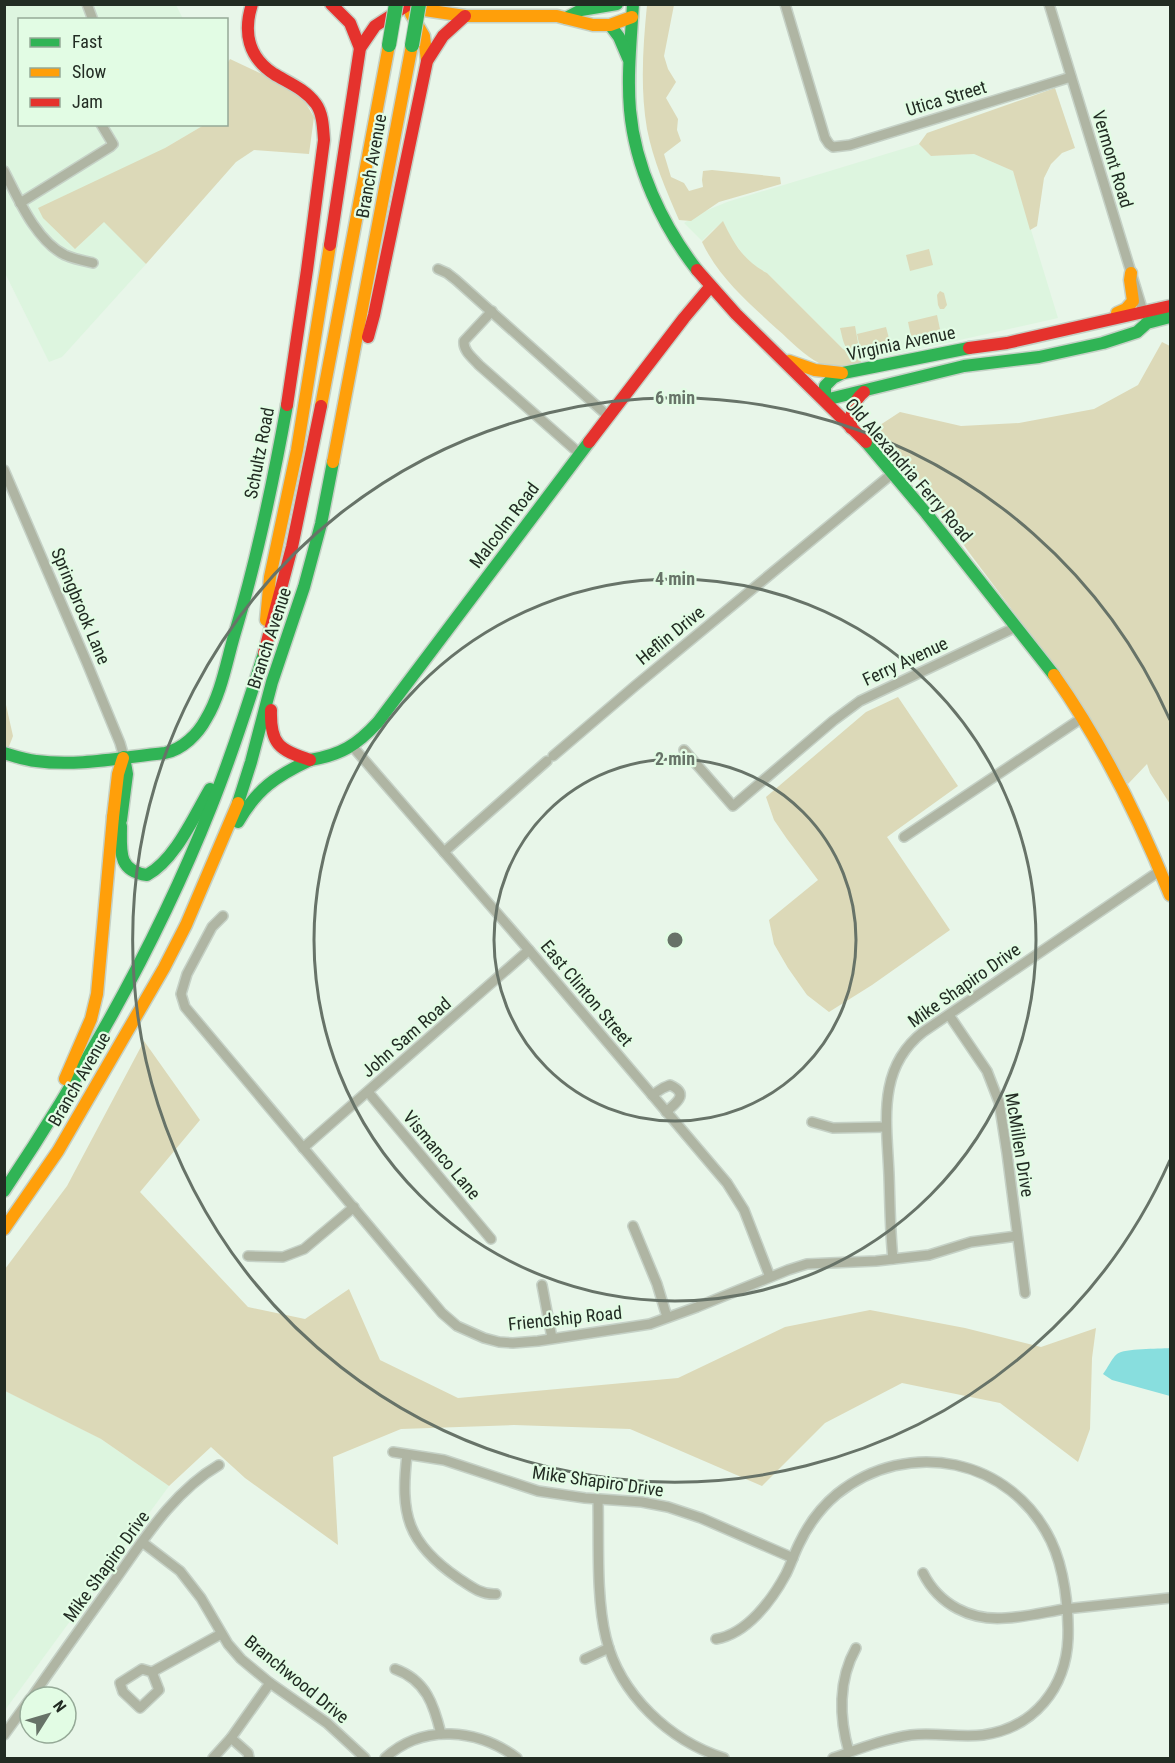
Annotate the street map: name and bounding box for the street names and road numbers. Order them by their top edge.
street label: Utica Street [903,76,989,120]
street label: Vermont Road [1088,108,1138,210]
street label: Branch Avenue [352,112,390,220]
street label: Virginia Avenue [845,321,957,365]
street label: Old Alexandria Ferry Road [841,394,977,546]
street label: Schultz Road [240,406,278,500]
street label: Malcolm Road [465,478,543,572]
street label: Springbrook Lane [47,545,115,667]
street label: Branch Avenue [243,585,295,691]
street label: Heflin Drive [632,601,708,669]
street label: Ferry Avenue [859,632,951,690]
street label: East Clinton Street [537,936,637,1050]
street label: Mike Shapiro Drive [904,938,1024,1032]
street label: John Sam Road [357,993,455,1081]
street label: Branch Avenue [44,1028,114,1130]
street label: McMillen Drive [1001,1091,1039,1199]
street label: Vismanco Lane [399,1106,485,1204]
street label: Friendship Road [507,1302,623,1334]
street label: Mike Shapiro Drive [531,1461,665,1501]
street label: Mike Shapiro Drive [59,1506,153,1626]
street label: Branchwood Drive [241,1631,353,1727]

